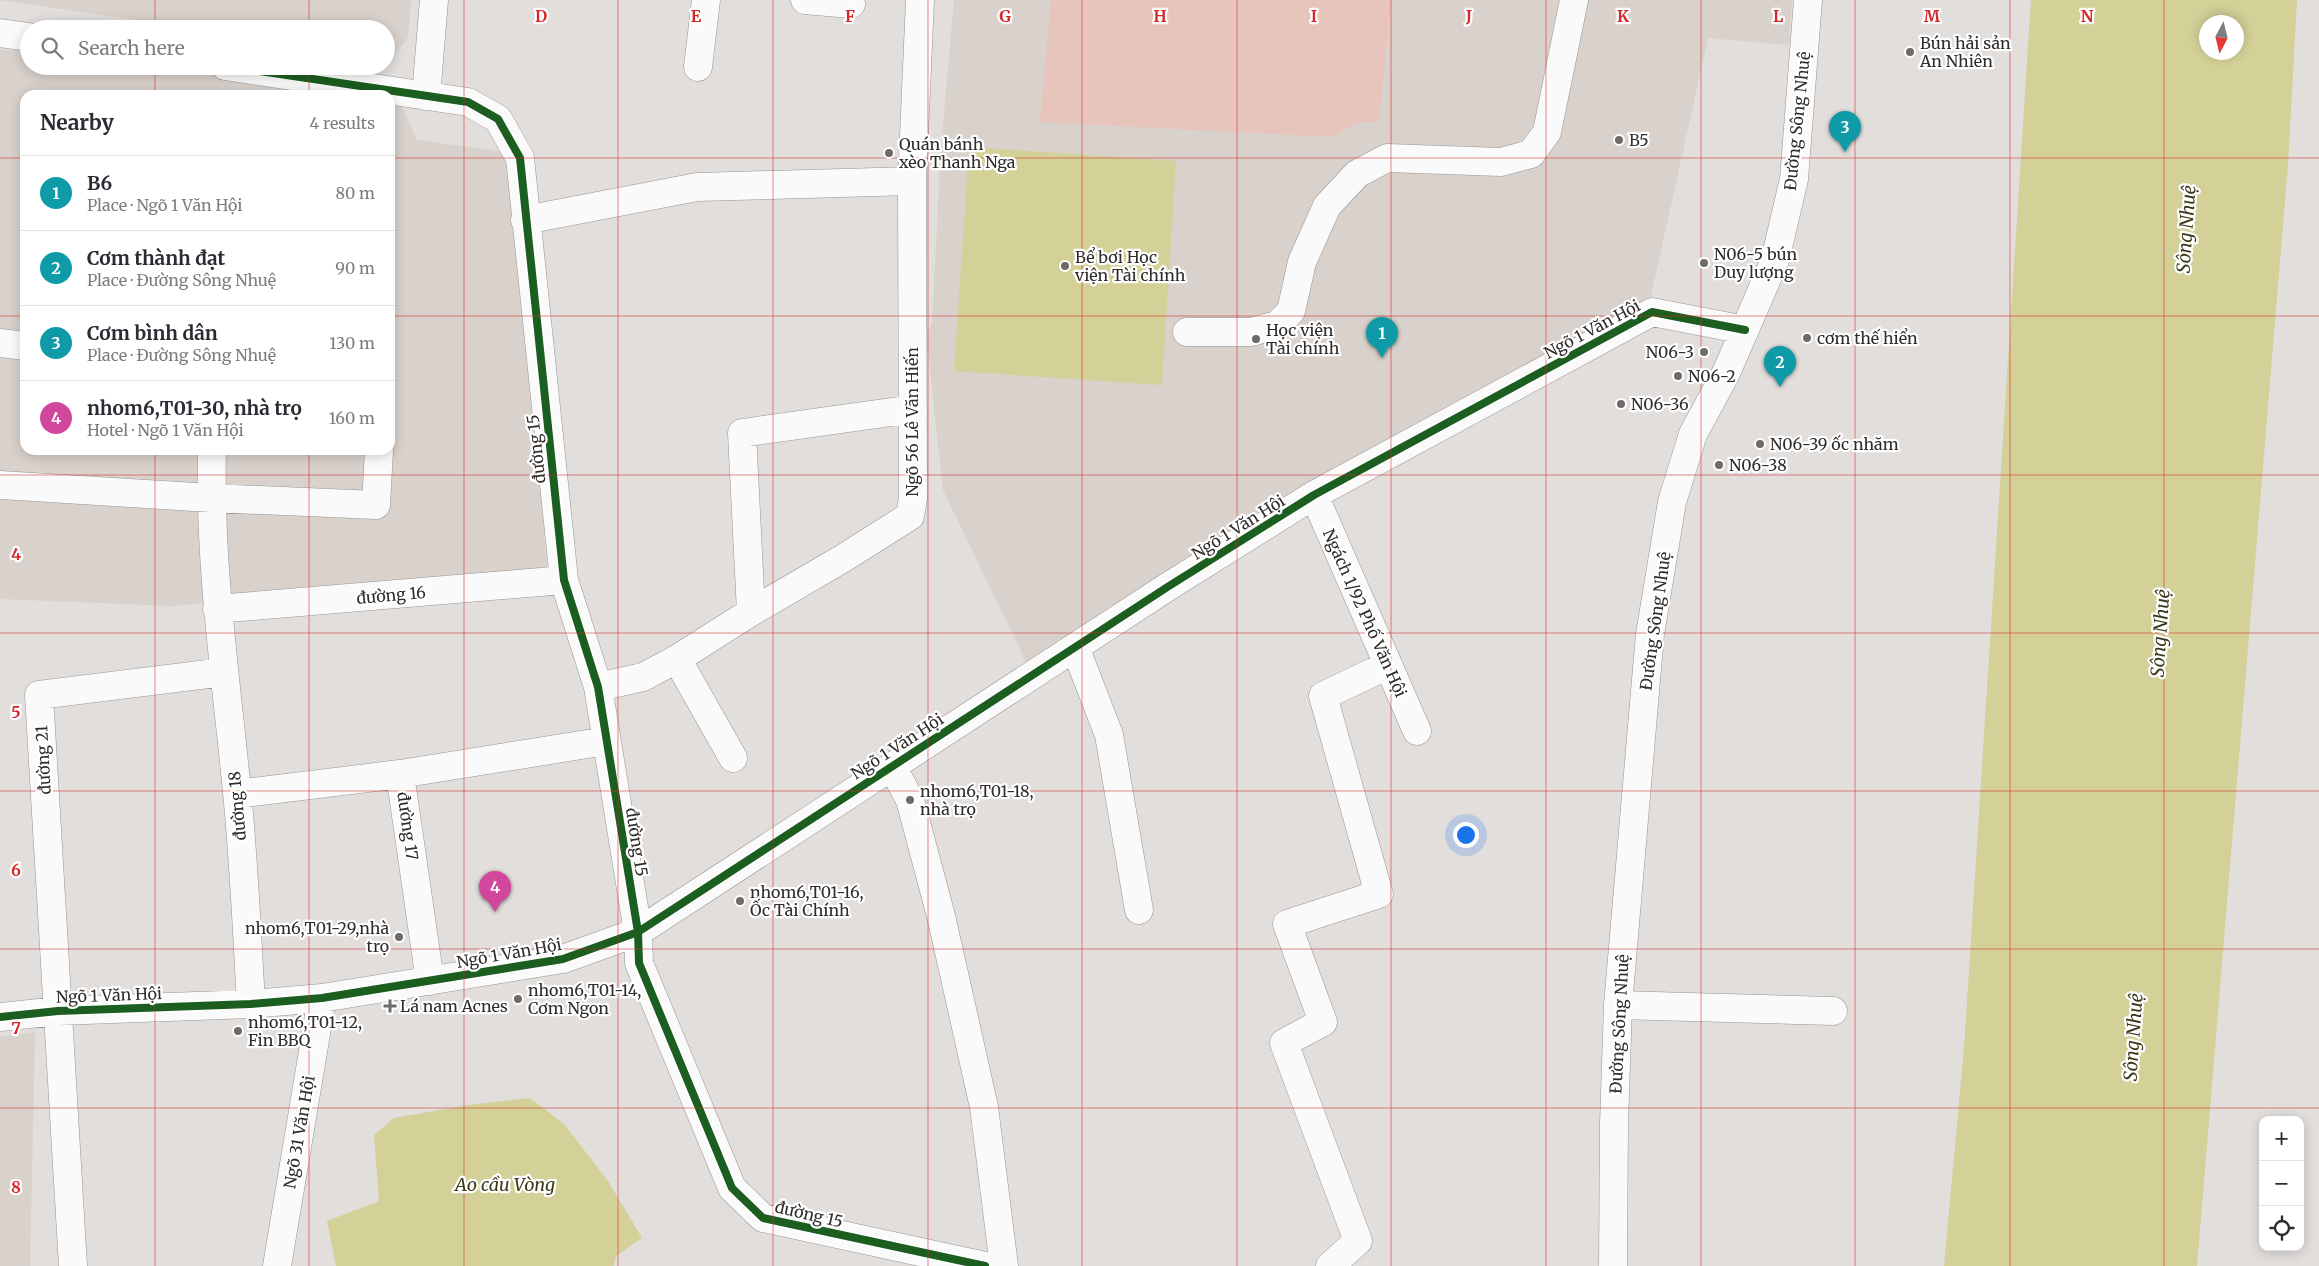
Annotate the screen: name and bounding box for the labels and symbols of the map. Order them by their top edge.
text: D [535,6,547,26]
text: E [691,6,702,26]
text: F [845,6,855,26]
text: G [999,6,1011,26]
text: H [1153,6,1167,26]
text: I [1311,6,1317,26]
text: J [1465,6,1472,26]
text: K [1617,6,1629,26]
text: L [1773,6,1783,26]
text: M [1924,6,1941,26]
text: N [2081,6,2094,26]
north arrow [2199,15,2244,60]
place label: Bún hải sản An Nhiên [1919,33,2011,71]
marker: Bún hải sản An Nhiên [1904,46,1916,58]
street label: Đường Sông Nhuệ [1780,50,1814,192]
pin: 3 [1829,111,1861,152]
place label: B5 [1629,130,1649,150]
place label: Quán bánh xèo Thanh Nga [899,134,1016,172]
marker: B5 [1613,134,1625,146]
marker: Quán bánh xèo Thanh Nga [883,147,895,159]
water label: Sông Nhuệ [2171,184,2201,274]
place label: N06-5 bún Duy lượng [1714,244,1798,282]
place label: Bể bơi Học viện Tài chính [1074,247,1186,285]
marker: N06-5 bún Duy lượng [1698,257,1710,269]
marker: Bể bơi Học viện Tài chính [1059,260,1071,272]
street label: Ngõ 1 Văn Hội [1540,295,1644,363]
pin: 1 [1366,317,1398,358]
place label: Học viện Tài chính [1266,320,1340,358]
place label: cơm thế hiển [1817,328,1918,348]
marker: cơm thế hiển [1801,332,1813,344]
marker: Học viện Tài chính [1250,333,1262,345]
place label: N06-3 [1646,342,1694,362]
marker: N06-3 [1698,346,1710,358]
pin: 2 [1764,346,1796,387]
street label: Ngõ 56 Lê Văn Hiến [902,347,922,497]
place label: N06-2 [1688,366,1736,386]
marker: N06-2 [1672,370,1684,382]
place label: N06-36 [1631,394,1689,414]
marker: N06-36 [1615,398,1627,410]
street label: đường 15 [522,414,550,484]
place label: N06-39 ốc nhăm [1770,434,1899,454]
marker: N06-39 ốc nhăm [1754,438,1766,450]
place label: N06-38 [1729,455,1787,475]
marker: N06-38 [1713,459,1725,471]
street label: Ngõ 1 Văn Hội [1188,490,1288,564]
street label: Ngách 1/92 Phố Văn Hội [1319,526,1411,700]
text: 4 [11,544,21,564]
street label: Đường Sông Nhuệ [1635,550,1675,692]
street label: đường 16 [356,582,427,608]
water label: Sông Nhuệ [2145,588,2175,678]
text: 5 [11,702,21,722]
street label: Ngõ 1 Văn Hội [847,709,947,783]
street label: đường 21 [31,725,55,795]
street label: đường 18 [224,771,250,841]
place label: nhom6,T01-18, nhà trọ [920,781,1034,819]
street label: đường 17 [393,791,423,861]
marker: nhom6,T01-18, nhà trọ [904,794,916,806]
street label: đường 15 [622,806,652,878]
your location [1453,822,1479,848]
text: 6 [11,860,21,880]
pin: 4 [479,871,511,912]
place label: nhom6,T01-16, Ốc Tài Chính [750,882,864,920]
marker: nhom6,T01-16, Ốc Tài Chính [734,895,746,907]
place label: nhom6,T01-29,nhà trọ [245,918,389,956]
marker: nhom6,T01-29,nhà trọ [393,931,405,943]
street label: Ngõ 1 Văn Hội [455,934,563,972]
street label: Đường Sông Nhuệ [1605,954,1633,1094]
place label: nhom6,T01-14, Cơm Ngon [528,980,641,1018]
street label: Ngõ 1 Văn Hội [56,983,162,1007]
water label: Sông Nhuệ [2118,992,2148,1082]
marker: nhom6,T01-14, Cơm Ngon [512,993,524,1005]
place label: Lá nam Acnes [400,996,508,1016]
marker: Lá nam Acnes [384,1000,396,1012]
place label: nhom6,T01-12, Fin BBQ [248,1012,362,1050]
text: 7 [11,1018,21,1038]
marker: nhom6,T01-12, Fin BBQ [232,1025,244,1037]
street label: Ngõ 31 Văn Hội [279,1074,319,1190]
water label: Ao cầu Vòng [453,1173,555,1196]
text: 8 [11,1177,21,1197]
street label: đường 15 [773,1196,845,1232]

